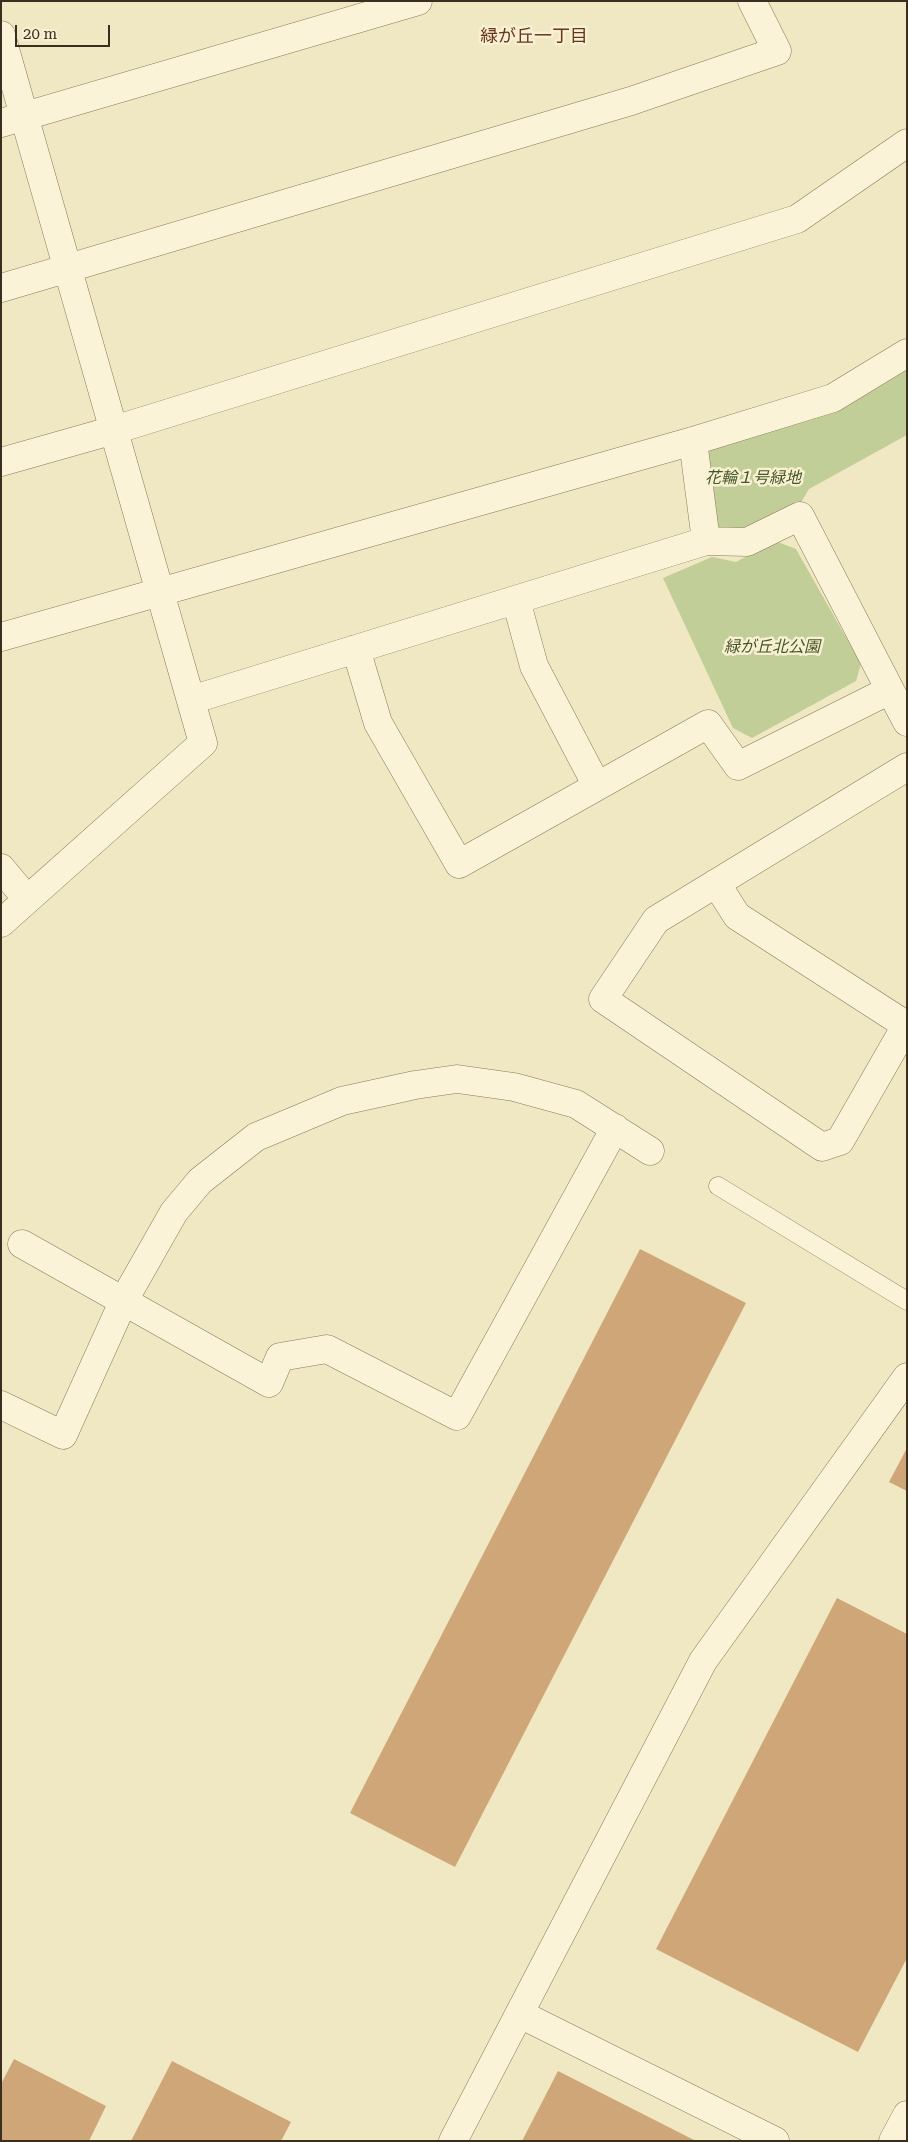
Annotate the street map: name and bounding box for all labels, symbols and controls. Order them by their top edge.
scale bar [18,15,112,47]
text: 20 m [23,25,57,43]
district label: 緑が丘一丁目 [480,26,588,48]
park label: 花輪１号緑地 [705,468,801,488]
park label: 緑が丘北公園 [724,637,820,657]

